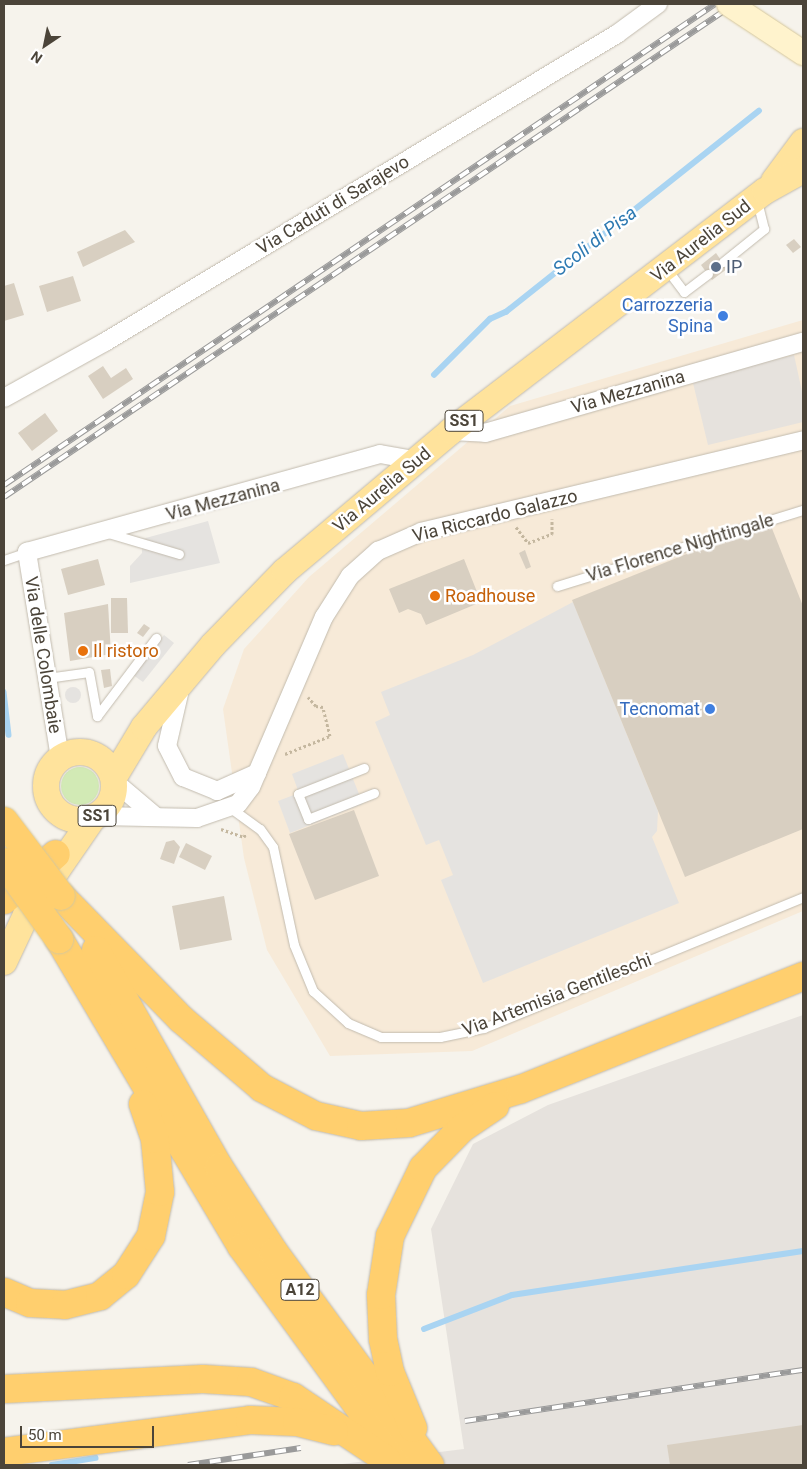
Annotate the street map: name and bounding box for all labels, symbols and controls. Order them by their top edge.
north arrow [20,20,70,70]
text: N [28,48,45,67]
street label: Via Caduti di Sarajevo [253,151,413,259]
street label: Via Aurelia Sud [647,195,755,287]
water label: Scoli di Pisa [549,201,641,281]
place label: IP [726,256,742,278]
marker: IP [710,261,722,273]
place label: Carrozzeria Spina [622,295,713,338]
marker: Carrozzeria Spina [717,310,729,322]
street label: Via Mezzanina [569,365,687,419]
road number: SS1 [444,408,484,434]
street label: Via Aurelia Sud [329,443,435,537]
street label: Via Mezzanina [164,474,282,526]
street label: Via Riccardo Galazzo [410,485,580,547]
street label: Via Florence Nightingale [584,509,776,587]
street label: Via delle Colombaie [20,575,66,735]
place label: Roadhouse [445,585,535,607]
marker: Roadhouse [429,590,441,602]
place label: Il ristoro [93,640,159,662]
marker: Il ristoro [77,645,89,657]
place label: Tecnomat [619,698,700,720]
marker: Tecnomat [704,703,716,715]
road number: SS1 [77,802,117,829]
street label: Via Artemisia Gentileschi [459,949,655,1041]
road number: A12 [280,1276,320,1304]
scale bar [22,1416,156,1448]
text: 50 m [28,1426,62,1444]

